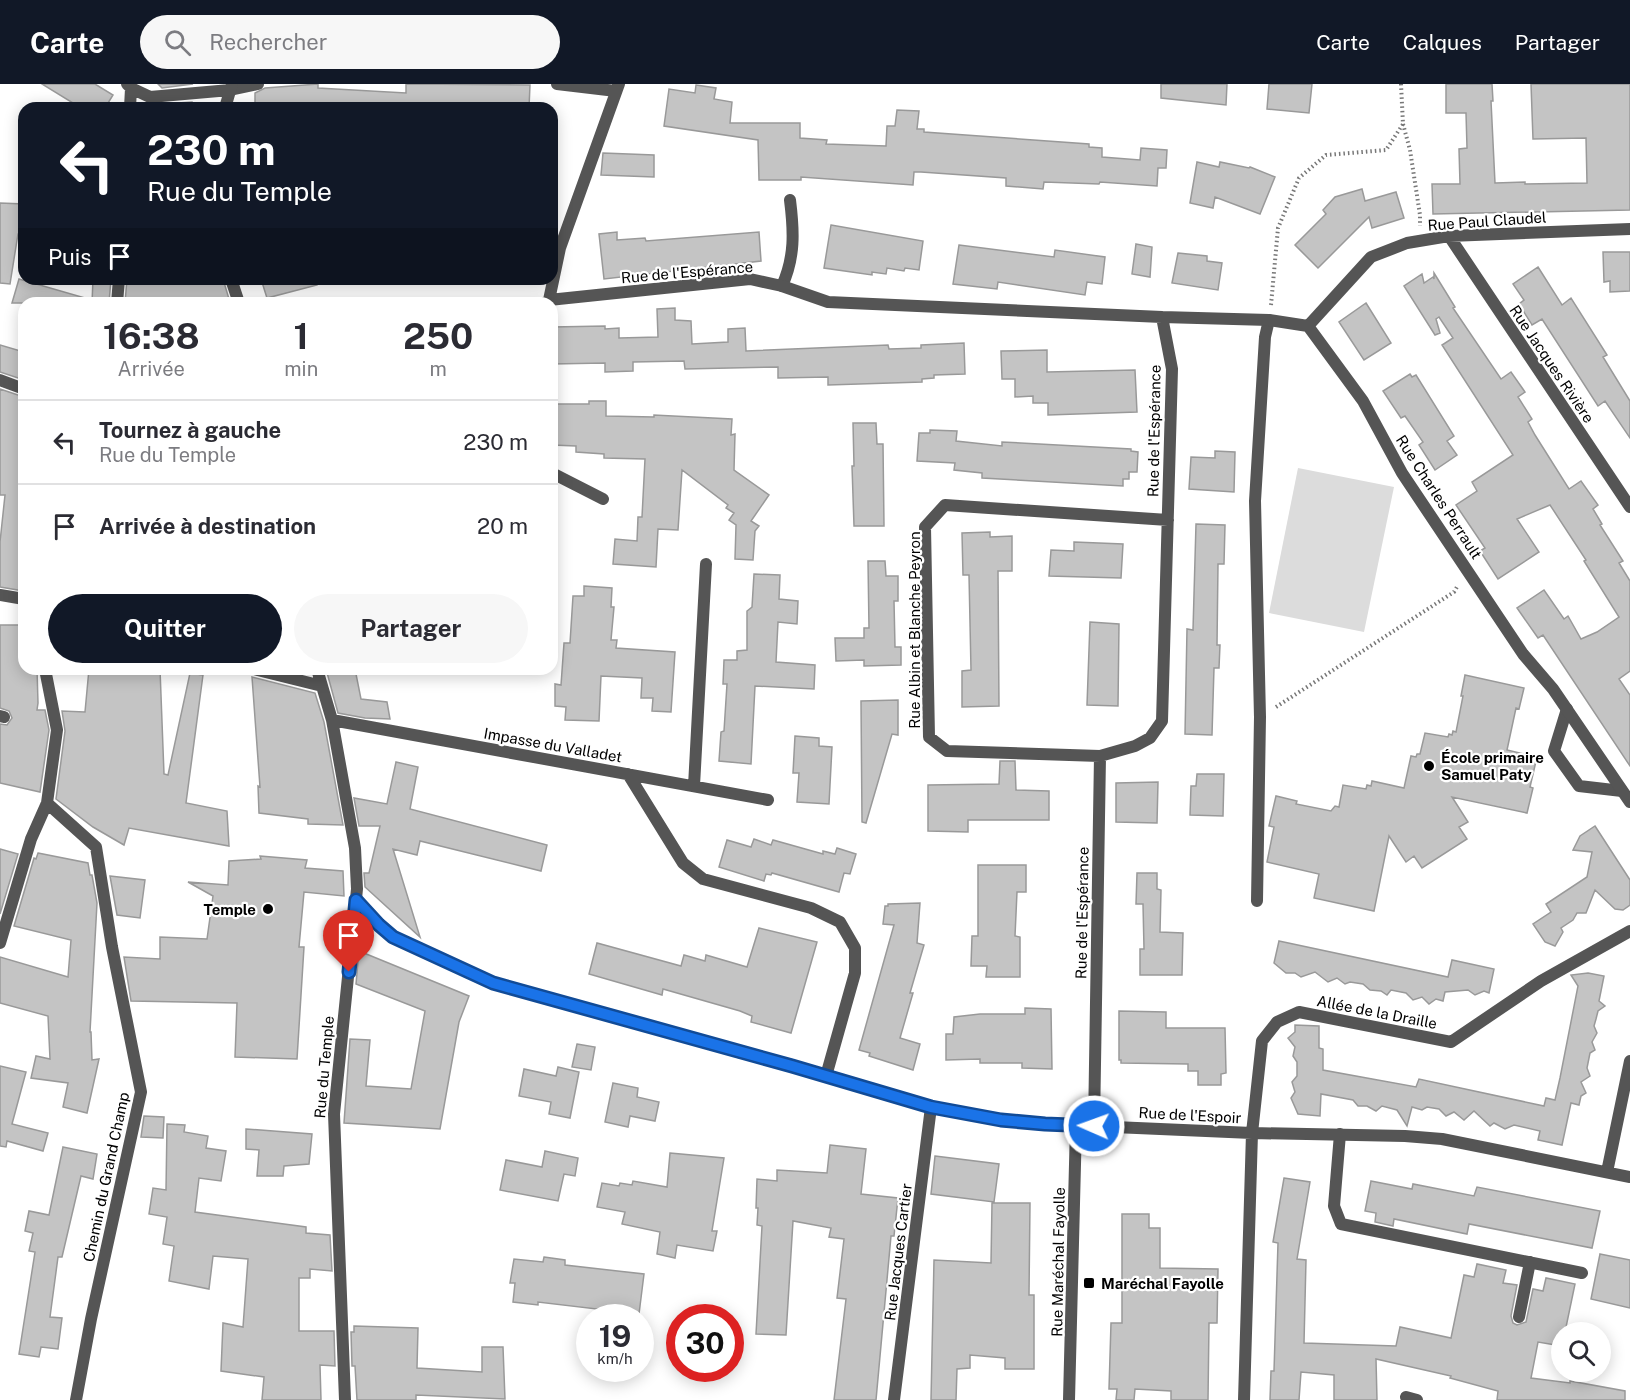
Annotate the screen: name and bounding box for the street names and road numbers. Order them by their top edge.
street label: Rue Paul Claudel [1427,208,1547,234]
street label: Rue de l'Espérance [620,258,754,286]
street label: Rue Jacques Rivière [1506,302,1598,426]
street label: Rue de l'Espérance [1144,365,1164,497]
street label: Rue Charles Perrault [1393,432,1485,562]
street label: Rue Albin et Blanche Peyron [906,531,923,729]
street label: Impasse du Valladet [483,724,624,766]
street label: Rue de l'Espérance [1072,847,1092,979]
street label: Allée de la Draille [1316,992,1438,1032]
street label: Rue du Temple [311,1015,337,1119]
street label: Chemin du Grand Champ [80,1091,132,1263]
street label: Rue de l'Espoir [1138,1104,1242,1126]
street label: Rue Jacques Cartier [881,1182,915,1322]
street label: Rue Maréchal Fayolle [1048,1187,1068,1337]

